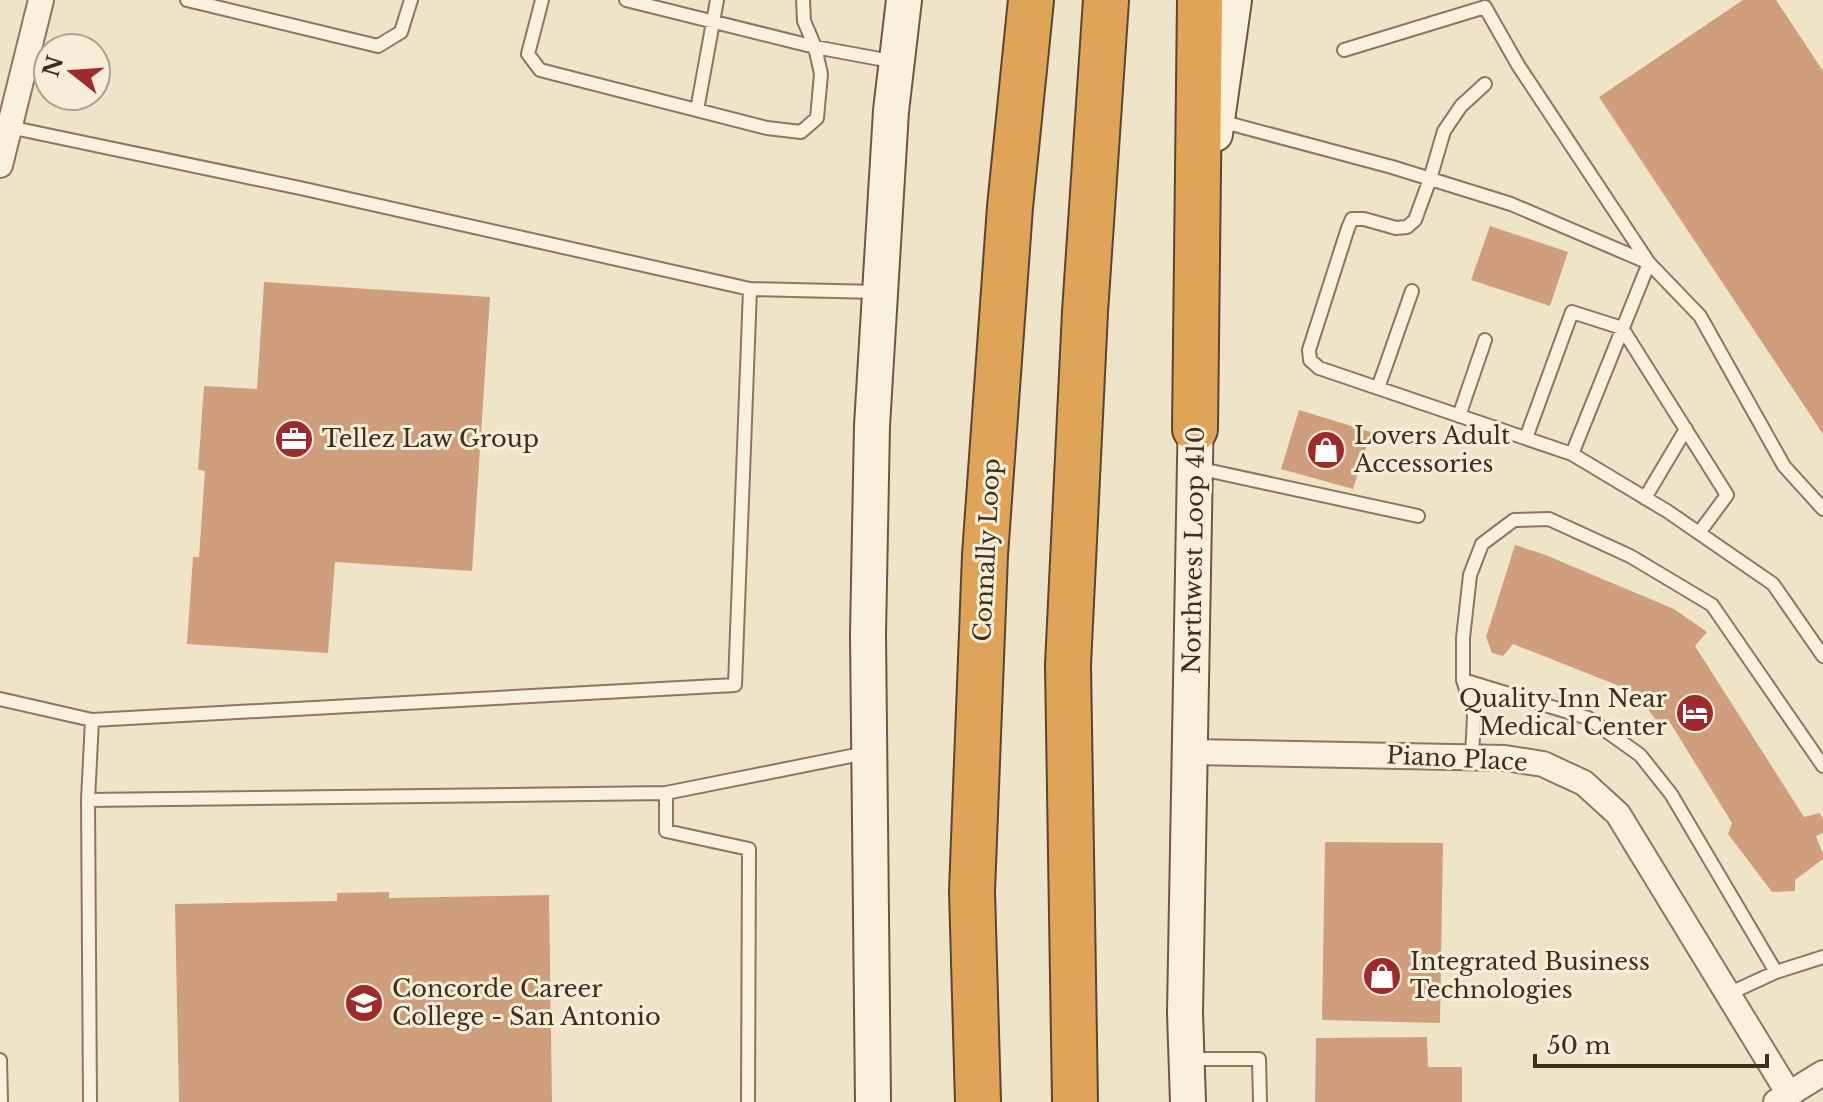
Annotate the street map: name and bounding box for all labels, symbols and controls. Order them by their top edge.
north arrow [32,32,112,112]
text: N [37,52,69,80]
office icon: Tellez Law Group [273,418,315,460]
place label: Lovers Adult Accessories [1353,421,1510,478]
place label: Tellez Law Group [322,424,539,453]
street label: Northwest Loop 410 [1177,426,1210,674]
shop icon: Lovers Adult Accessories [1305,429,1347,471]
street label: Connally Loop [967,458,1006,642]
place label: Quality Inn Near Medical Center [1459,684,1668,741]
hotel icon: Quality Inn Near Medical Center [1674,692,1716,734]
street label: Piano Place [1386,740,1528,777]
place label: Integrated Business Technologies [1410,947,1650,1004]
shop icon: Integrated Business Technologies [1361,955,1403,997]
place label: Concorde Career College - San Antonio [392,974,661,1031]
school or university icon: Concorde Career College - San Antonio [343,982,385,1024]
scale bar [1535,1018,1767,1068]
text: 50 m [1547,1031,1611,1060]

